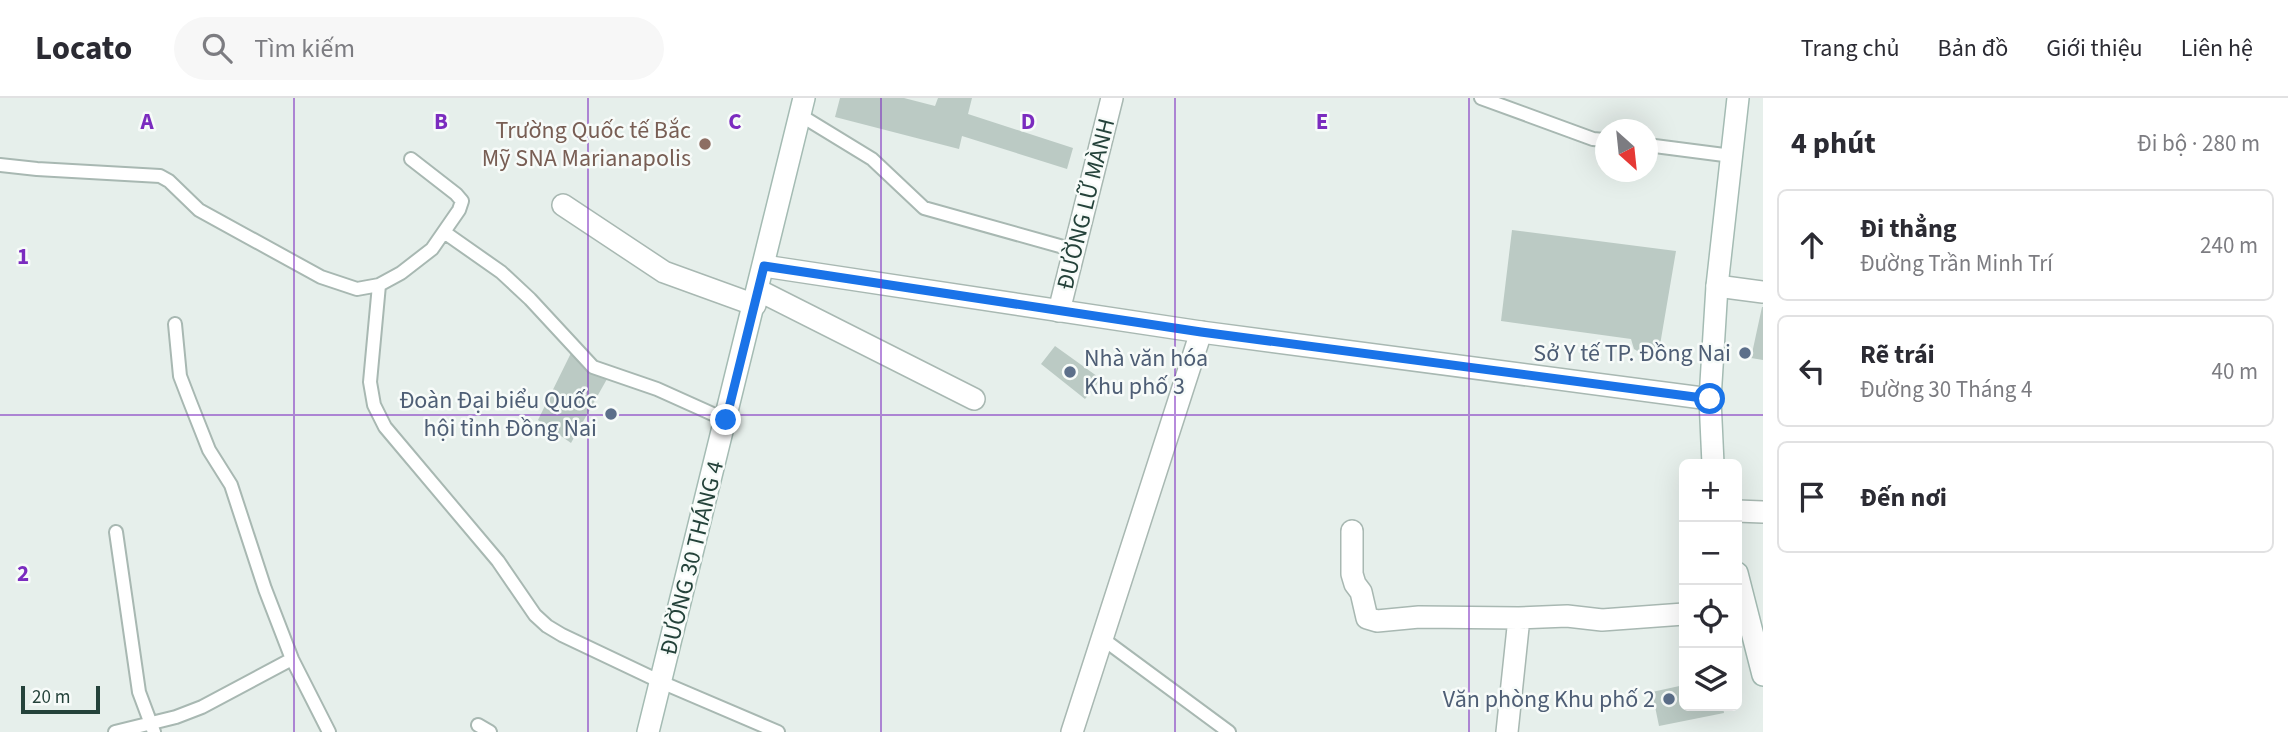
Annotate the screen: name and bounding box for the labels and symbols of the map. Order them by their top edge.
text: A [139,105,154,138]
text: B [434,105,448,138]
text: C [728,105,742,138]
text: D [1021,105,1035,138]
text: E [1316,105,1328,138]
place label: Trường Quốc tế Bắc Mỹ SNA Marianapolis [482,113,691,176]
street label: ĐƯỜNG LỮ MÀNH [1048,115,1124,293]
north arrow [1595,119,1658,182]
marker: Trường Quốc tế Bắc Mỹ SNA Marianapolis [697,136,713,152]
text: 1 [17,240,29,273]
place label: Sở Y tế TP. Đồng Nai [1533,336,1731,371]
place label: Nhà văn hóa Khu phố 3 [1084,341,1208,404]
marker: Sở Y tế TP. Đồng Nai [1737,345,1753,361]
marker: Nhà văn hóa Khu phố 3 [1062,364,1078,380]
place label: Đoàn Đại biểu Quốc hội tỉnh Đồng Nai [399,383,597,446]
route start [1694,383,1725,414]
route end [710,404,741,435]
marker: Đoàn Đại biểu Quốc hội tỉnh Đồng Nai [603,406,619,422]
street label: ĐƯỜNG 30 THÁNG 4 [651,457,733,659]
text: 2 [17,557,29,590]
place label: Văn phòng Khu phố 2 [1443,682,1655,717]
scale bar [21,683,100,715]
marker: Văn phòng Khu phố 2 [1661,691,1677,707]

